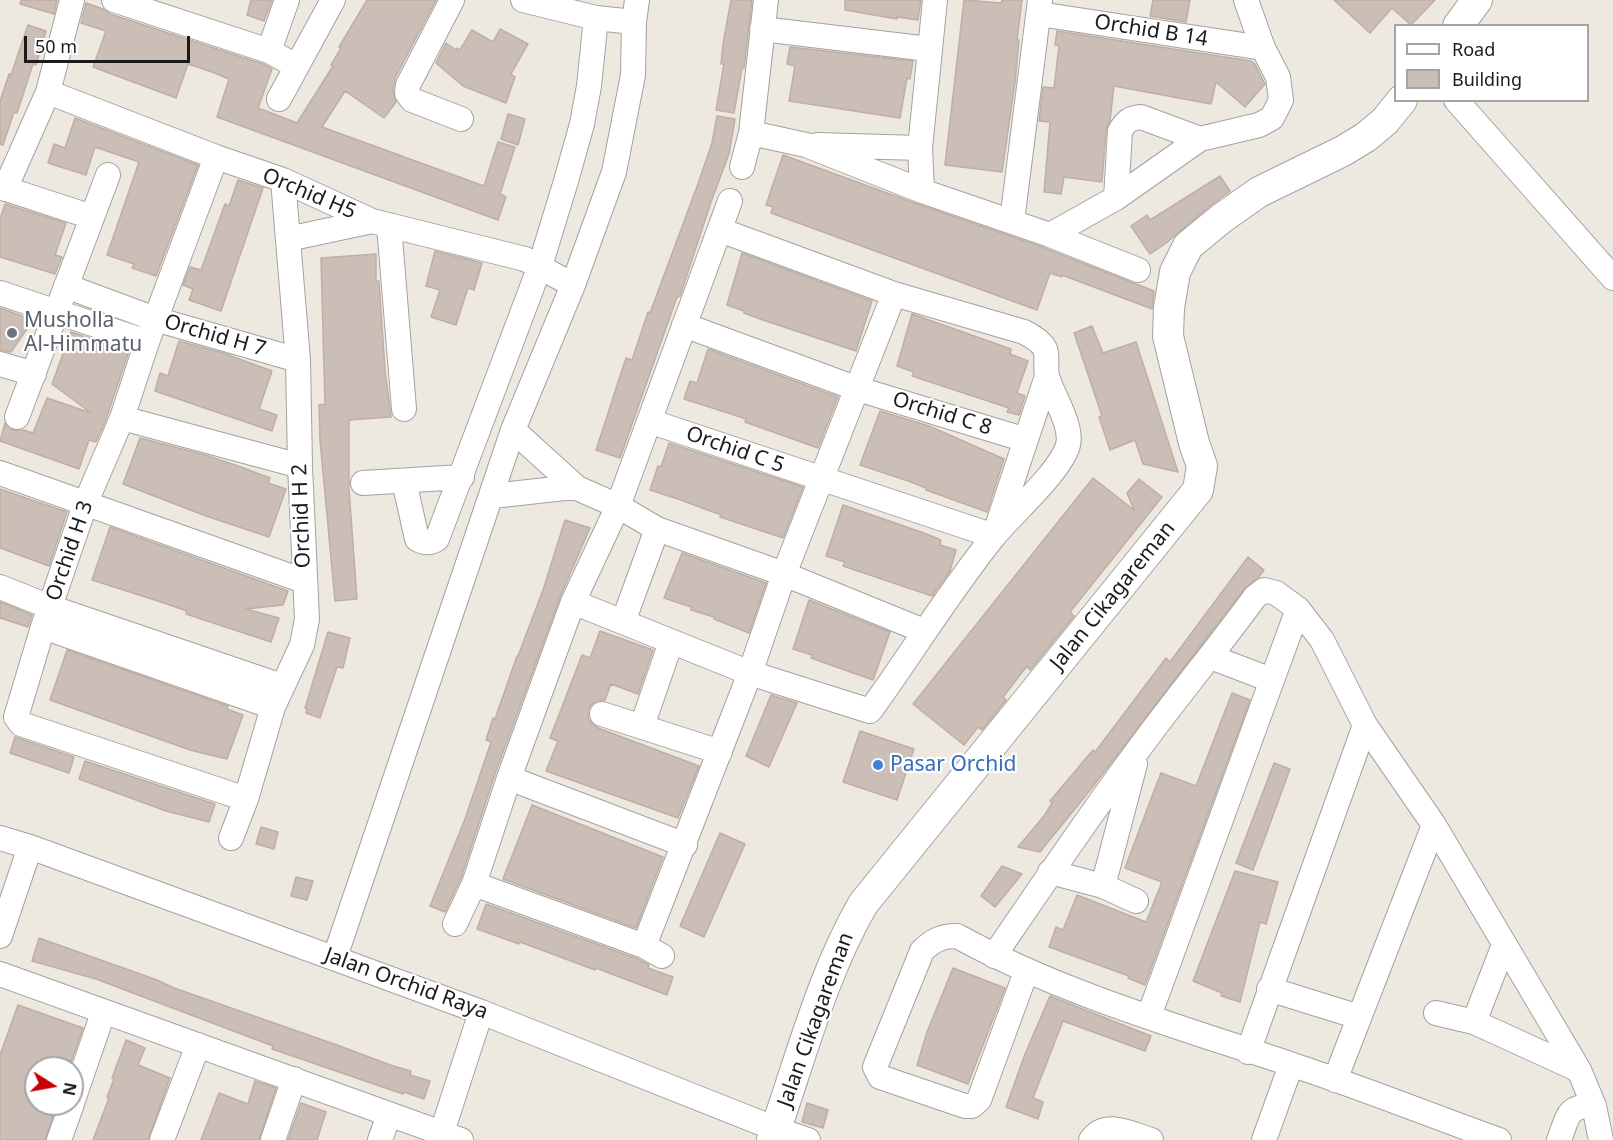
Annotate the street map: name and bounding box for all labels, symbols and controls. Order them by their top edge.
street label: Orchid B 14 [1092,10,1210,52]
scale bar [27,24,194,62]
legend [1394,24,1589,102]
text: 50 m [35,34,77,58]
text: Road [1452,37,1495,61]
text: Building [1452,67,1522,91]
street label: Orchid H5 [258,163,360,225]
place label: Musholla Al-Himmatu [24,308,142,358]
street label: Orchid H 7 [161,309,269,363]
marker: Musholla Al-Himmatu [5,326,19,340]
street label: Orchid C 8 [889,387,995,441]
street label: Orchid C 5 [683,421,787,479]
street label: Orchid H 2 [288,463,316,569]
street label: Orchid H 3 [41,497,99,605]
street label: Jalan Cikagareman [1045,517,1181,675]
place label: Pasar Orchid [890,752,1017,778]
marker: Pasar Orchid [871,758,885,772]
street label: Jalan Cikagareman [773,929,859,1111]
street label: Jalan Orchid Raya [321,943,491,1025]
north arrow [24,1056,84,1116]
text: N [58,1081,82,1098]

